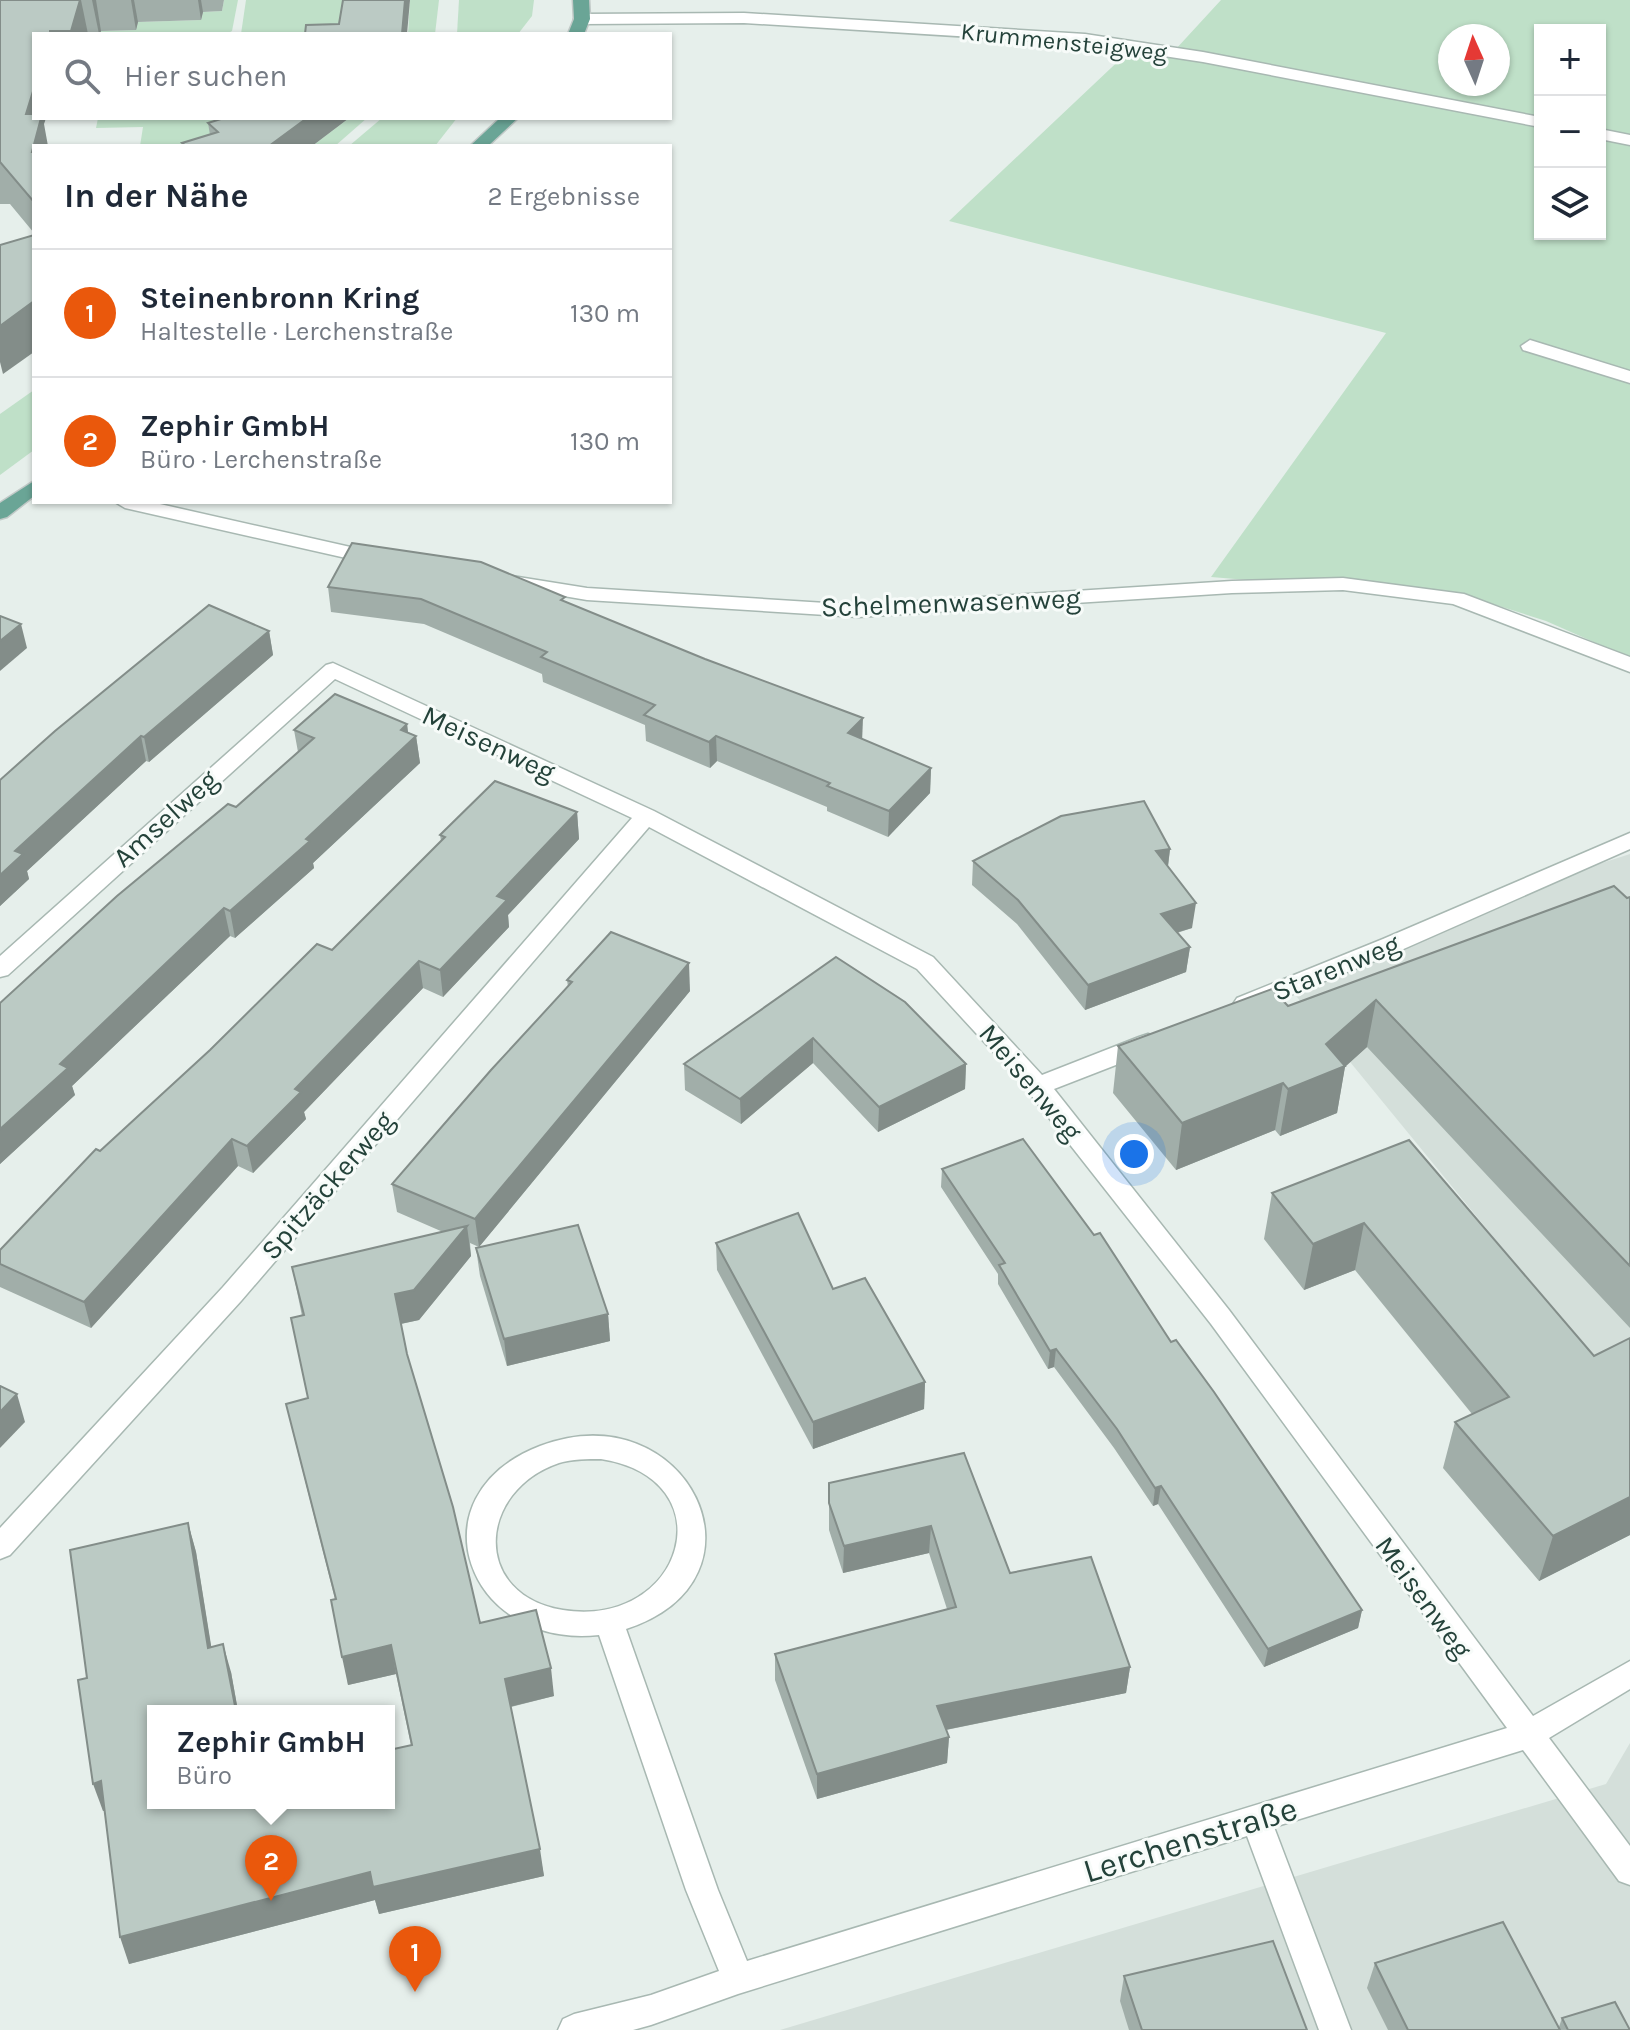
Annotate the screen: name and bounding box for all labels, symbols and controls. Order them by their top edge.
street label: Krummensteigweg [959,17,1169,67]
north arrow [1438,24,1510,96]
map controls [1534,24,1606,240]
button: + [1534,24,1606,96]
search box [32,32,672,120]
icon: search [60,54,104,98]
text: Hier suchen [124,58,287,94]
button: − [1534,96,1606,168]
button: layers [1534,168,1606,240]
text: In der Nähe [64,176,248,216]
text: 2 Ergebnisse [488,181,640,212]
text: Steinenbronn Kring [140,280,420,316]
text: 1 [85,298,95,329]
text: 130 m [570,298,640,329]
text: Haltestelle · Lerchenstraße [140,316,453,347]
text: Zephir GmbH [140,408,329,444]
text: 2 [82,426,98,457]
text: 130 m [570,426,640,457]
text: Büro · Lerchenstraße [140,444,382,475]
street label: Schelmenwasenweg [820,581,1082,624]
street label: Meisenweg [417,698,561,789]
street label: Amselweg [106,763,225,874]
street label: Starenweg [1268,927,1405,1008]
street label: Meisenweg [972,1017,1089,1148]
street label: Spitzäckerweg [254,1104,401,1266]
your location [1114,1134,1154,1174]
street label: Meisenweg [1368,1530,1479,1665]
popup [147,1705,395,1809]
text: Zephir GmbH [176,1724,366,1760]
text: Büro [176,1760,232,1791]
street label: Lerchenstraße [1078,1788,1302,1891]
pin: 2 [245,1835,297,1901]
pin: 1 [389,1926,441,1992]

